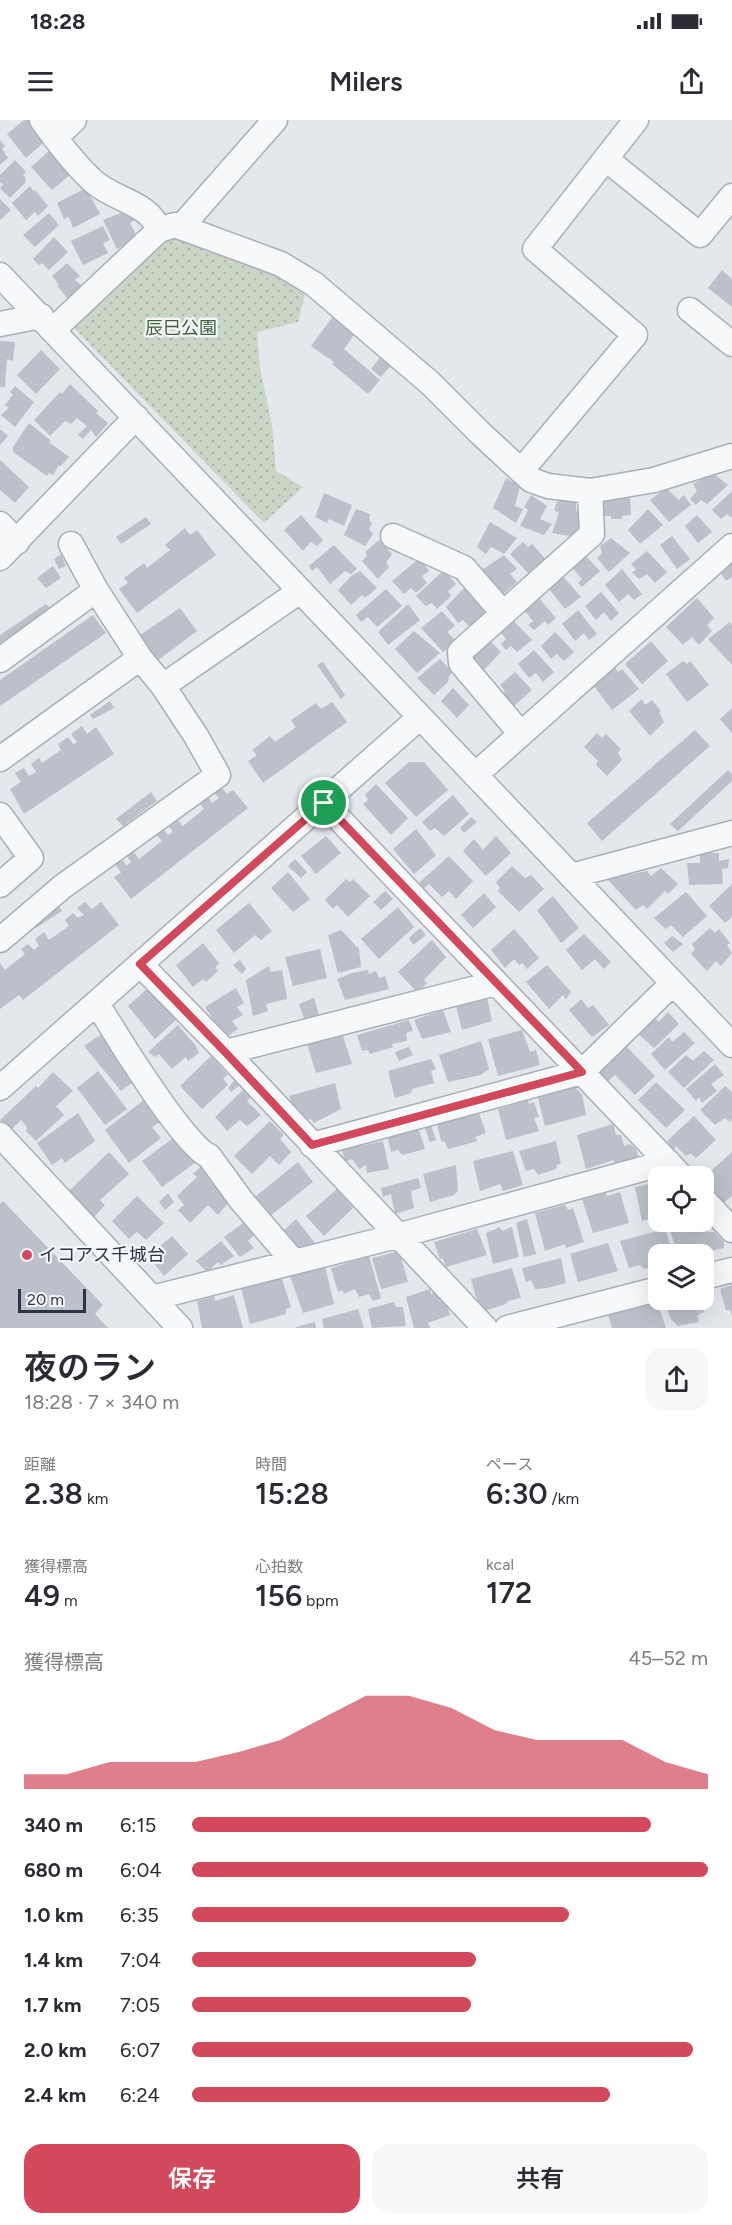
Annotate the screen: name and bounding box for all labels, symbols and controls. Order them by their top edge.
text: 18:28 [30,8,86,35]
icon: menu [24,65,57,98]
text: Milers [329,65,403,98]
icon: share [675,65,708,98]
park label: 辰巳公園 [145,317,217,339]
pin [298,777,349,828]
icon: arrive [307,786,340,819]
map controls [648,1166,714,1310]
button: locate [648,1166,714,1232]
place label: イコアス千城台 [39,1244,165,1266]
button: layers [648,1244,714,1310]
marker: イコアス千城台 [20,1248,34,1262]
scale bar [18,1286,86,1314]
text: 20 m [27,1290,64,1309]
text: 夜のラン [24,1348,156,1387]
button: share [645,1348,708,1411]
text: 18:28 · 7 × 340 m [24,1390,179,1414]
text: 距離 [24,1455,56,1474]
text: 時間 [255,1455,287,1474]
text: ペース [486,1455,533,1474]
text: 2.38 [24,1475,83,1512]
text: 15:28 [255,1475,329,1512]
text: 6:30 [486,1475,548,1512]
text: km [83,1489,108,1508]
text: /km [548,1489,579,1508]
text: kcal [486,1555,514,1574]
text: 獲得標高 [24,1557,88,1576]
text: 心拍数 [255,1557,303,1576]
text: 172 [486,1574,532,1611]
text: 49 [24,1577,60,1614]
text: 156 [255,1577,302,1614]
text: m [60,1591,78,1610]
text: bpm [302,1591,339,1610]
text: 45–52 m [628,1646,708,1670]
text: 獲得標高 [24,1650,104,1674]
text: 340 m [24,1813,83,1837]
text: 6:15 [120,1813,156,1837]
text: 680 m [24,1858,83,1882]
text: 6:04 [120,1858,162,1882]
text: 1.0 km [24,1903,83,1927]
text: 6:35 [120,1903,159,1927]
text: 1.4 km [24,1948,83,1972]
text: 7:04 [120,1948,161,1972]
text: 1.7 km [24,1993,81,2017]
text: 7:05 [120,1993,160,2017]
text: 2.0 km [24,2038,86,2062]
text: 6:07 [120,2038,160,2062]
text: 2.4 km [24,2083,86,2107]
text: 6:24 [120,2083,160,2107]
button: 保存 [24,2144,360,2213]
button: 共有 [372,2144,708,2213]

